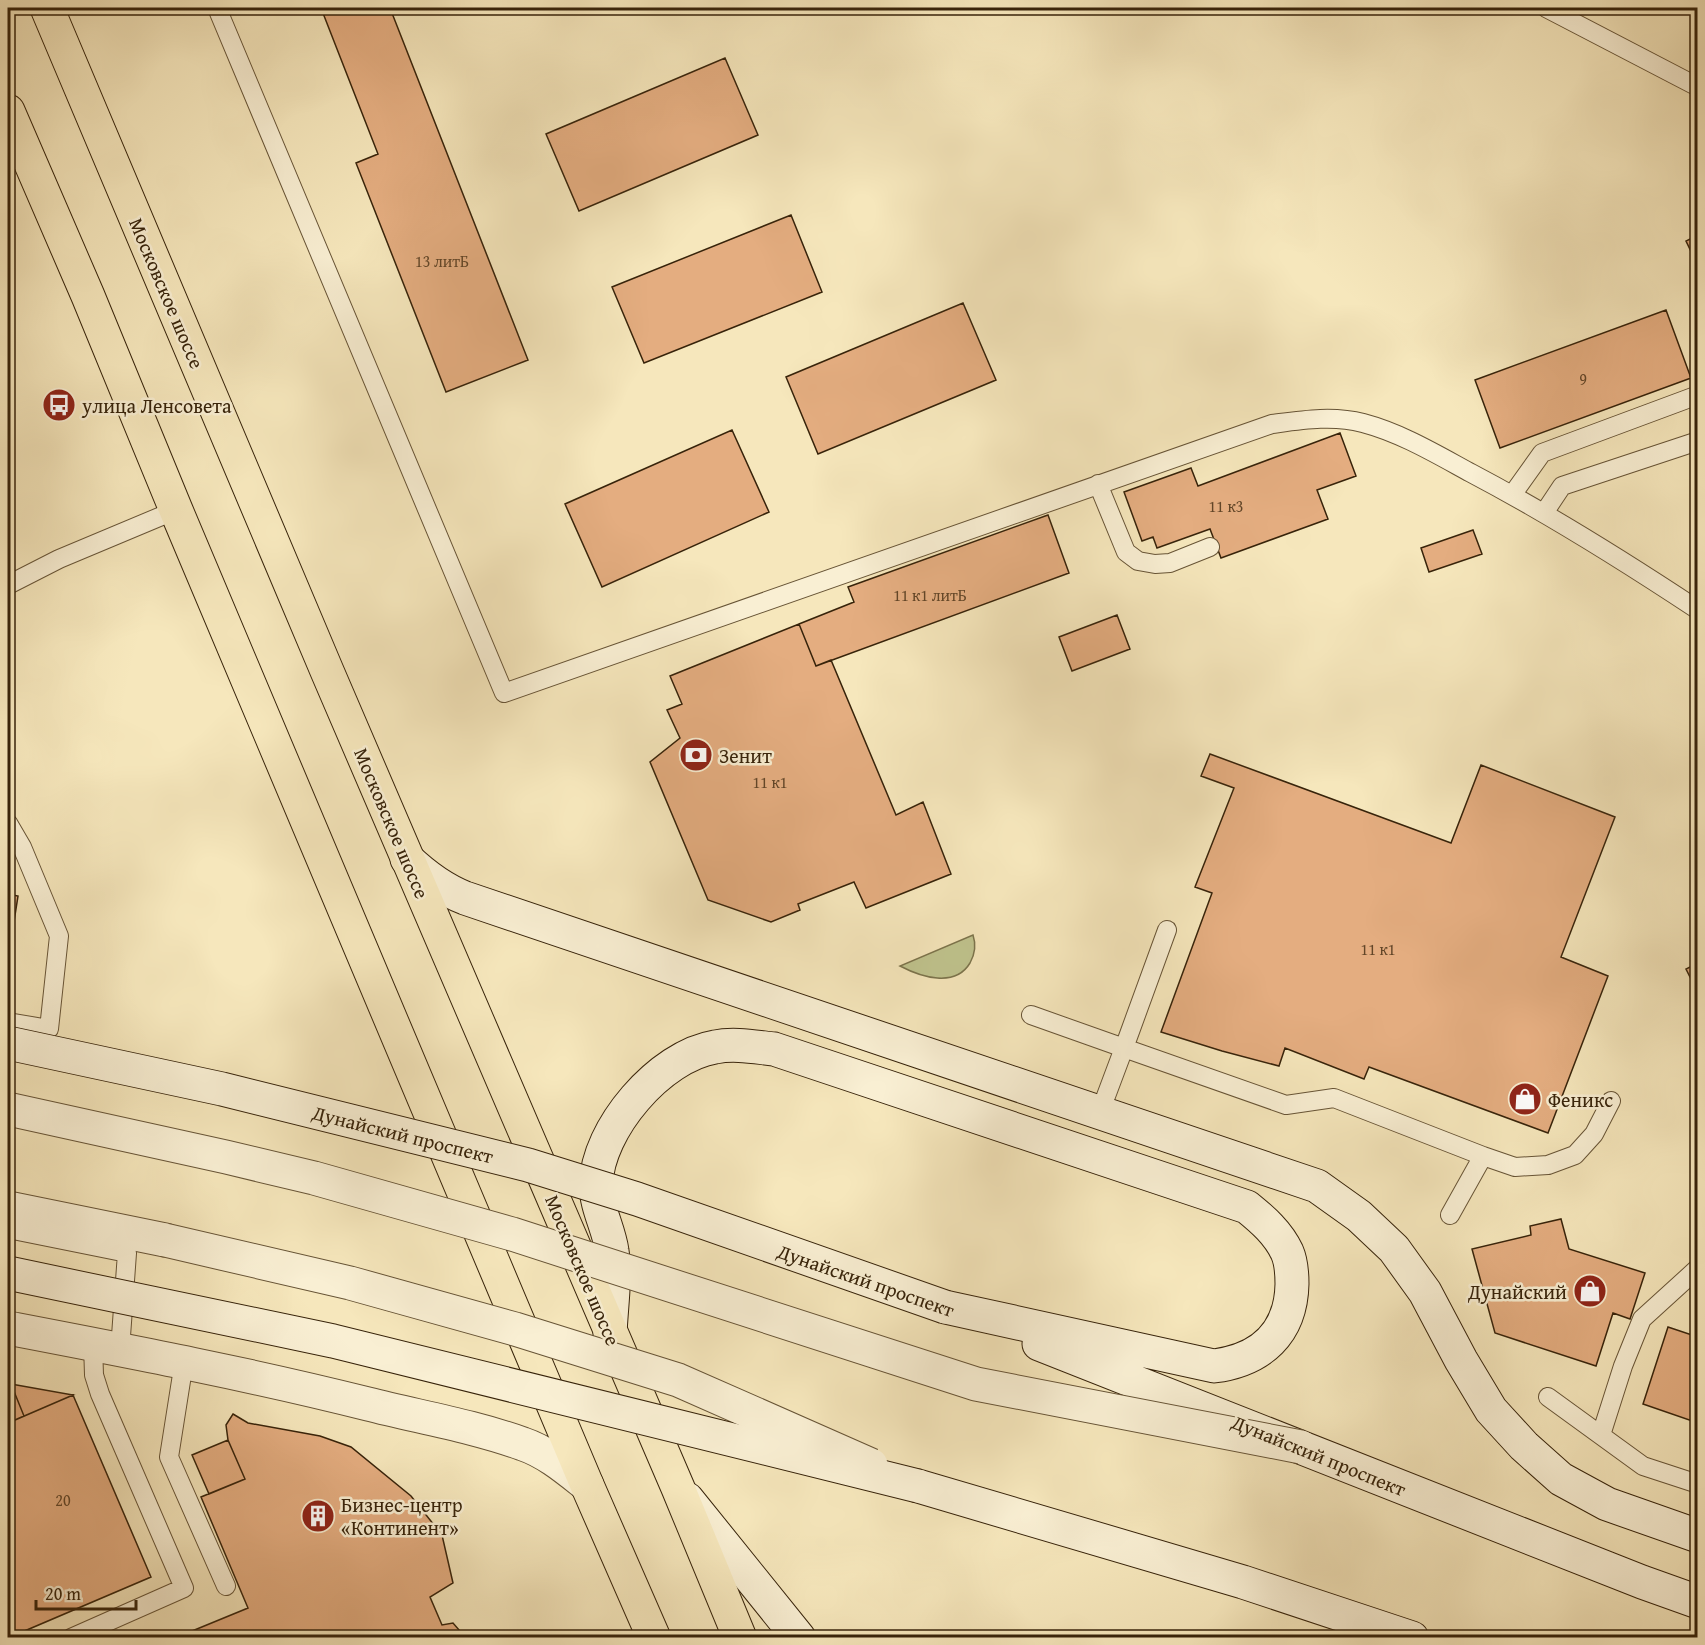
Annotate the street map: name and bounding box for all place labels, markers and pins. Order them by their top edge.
bus stop icon: улица Ленсовета [41,387,77,423]
place label: улица Ленсовета [81,391,232,420]
bank icon: Зенит [678,737,714,773]
place label: Зенит [719,741,772,770]
shop icon: Феникс [1507,1081,1543,1117]
place label: Феникс [1548,1085,1613,1114]
shop icon: Дунайский [1572,1273,1608,1309]
place label: Дунайский [1467,1277,1567,1306]
place label: Бизнес-центр «Континент» [341,1490,463,1542]
building icon: Бизнес-центр «Континент» [300,1498,336,1534]

